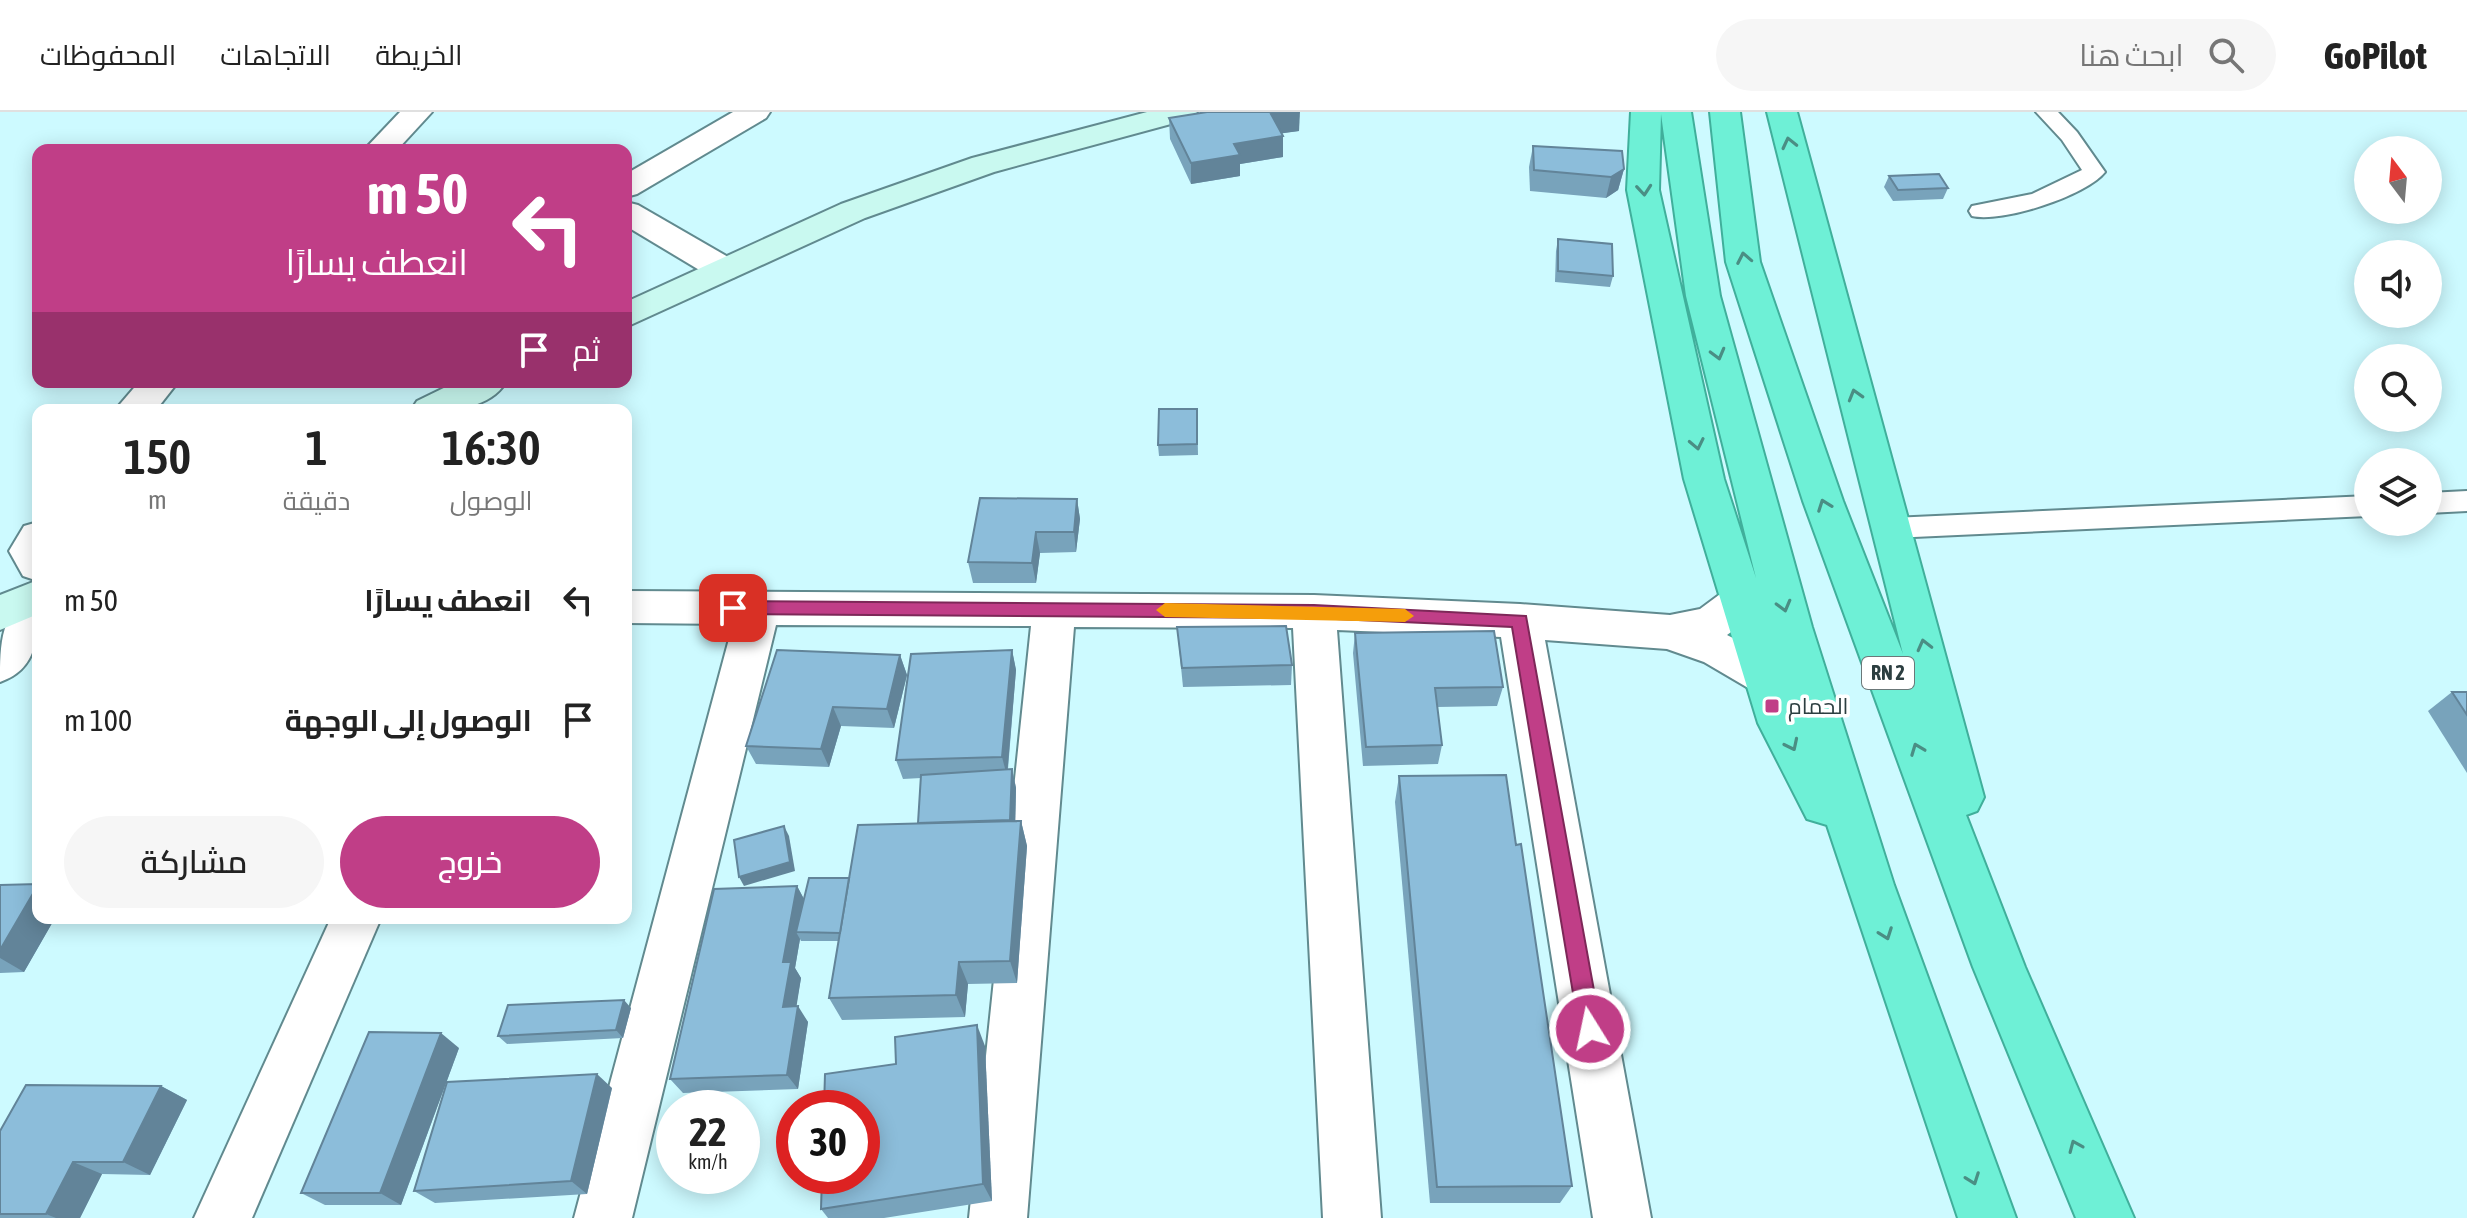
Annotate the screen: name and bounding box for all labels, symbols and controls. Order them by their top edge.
search box [1716,19,2276,91]
icon: search [2204,33,2248,77]
text: GoPilot [2324,34,2427,77]
text: ابحث هنا [2079,38,2184,72]
text: المحفوظات [40,39,176,71]
text: الاتجاهات [220,39,331,71]
text: الخريطة [375,39,463,71]
north arrow [2354,136,2442,224]
map controls [2354,136,2442,536]
one-way arrow [1782,137,1799,151]
text: 50 m [367,162,468,226]
icon: left [496,176,600,280]
one-way arrow [1635,184,1652,197]
button: sound [2354,240,2442,328]
text: انعطف يسارًا [286,241,468,283]
one-way arrow [1736,252,1753,266]
icon: arrive [512,328,556,372]
text: ثم [572,333,600,367]
button: search [2354,344,2442,432]
one-way arrow [1709,347,1726,360]
one-way arrow [1847,388,1864,402]
text: 1 [305,420,328,475]
text: 16:30 [442,420,541,475]
text: 150 [123,429,191,484]
one-way arrow [1688,437,1705,451]
button: layers [2354,448,2442,536]
text: m [148,485,167,515]
text: دقيقة [283,486,350,516]
text: الوصول [450,486,533,516]
one-way arrow [1818,499,1834,513]
pin [699,574,767,642]
icon: left [556,578,600,622]
text: 50 m [64,583,118,617]
text: انعطف يسارًا [364,583,532,617]
icon: arrive [711,586,755,630]
one-way arrow [1775,598,1792,612]
one-way arrow [1916,639,1933,653]
road number: RN 2 [1862,657,1914,689]
place label: الحمام [1788,693,1848,722]
marker: الحمام [1763,697,1781,715]
icon: arrive [556,698,600,742]
text: 100 m [64,703,132,737]
text: الوصول إلى الوجهة [285,703,532,737]
one-way arrow [1782,737,1798,752]
one-way arrow [1910,742,1926,756]
button: مشاركة [64,816,324,908]
button: خروج [340,816,600,908]
one-way arrow [1876,926,1893,940]
position arrow [1548,987,1632,1071]
speed limit sign: 30 [776,1090,880,1194]
text: 22 [689,1109,727,1154]
one-way arrow [2068,1140,2084,1154]
text: km/h [688,1150,728,1173]
one-way arrow [1964,1171,1980,1185]

